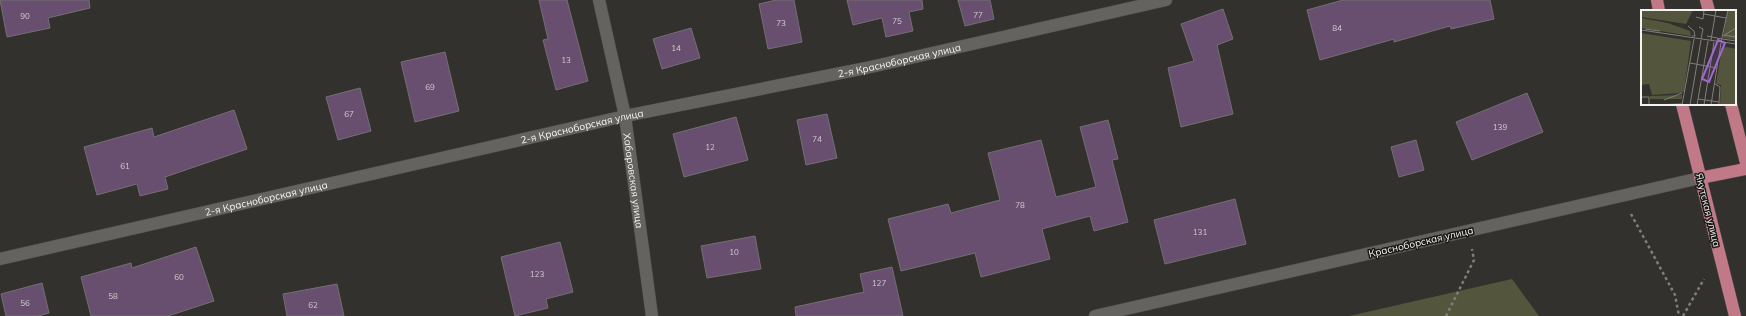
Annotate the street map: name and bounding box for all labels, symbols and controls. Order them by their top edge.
house number: 77 [973,10,983,20]
inset map [1641,10,1736,105]
house number: 90 [20,11,30,21]
house number: 75 [892,16,902,26]
house number: 73 [776,18,786,28]
house number: 84 [1332,23,1342,33]
street label: 2-я Красноборская улица [837,40,962,80]
house number: 14 [671,43,681,53]
house number: 13 [561,55,571,65]
house number: 69 [425,82,435,92]
street label: 2-я Красноборская улица [519,106,645,146]
house number: 67 [344,109,354,119]
house number: 139 [1493,122,1507,132]
street label: Хабаровская улица [621,132,647,229]
house number: 74 [812,134,822,144]
house number: 12 [705,142,715,152]
house number: 61 [120,161,130,171]
street label: Якутская улица [1692,172,1724,248]
street label: 2-я Красноборская улица [203,178,329,218]
house number: 78 [1015,200,1025,210]
street label: Красноборская улица [1367,224,1475,260]
house number: 131 [1193,227,1207,237]
house number: 10 [729,247,739,257]
house number: 123 [530,269,544,279]
house number: 60 [174,272,184,282]
house number: 127 [872,278,886,288]
house number: 58 [108,291,118,301]
house number: 56 [20,298,30,308]
house number: 62 [308,300,318,310]

